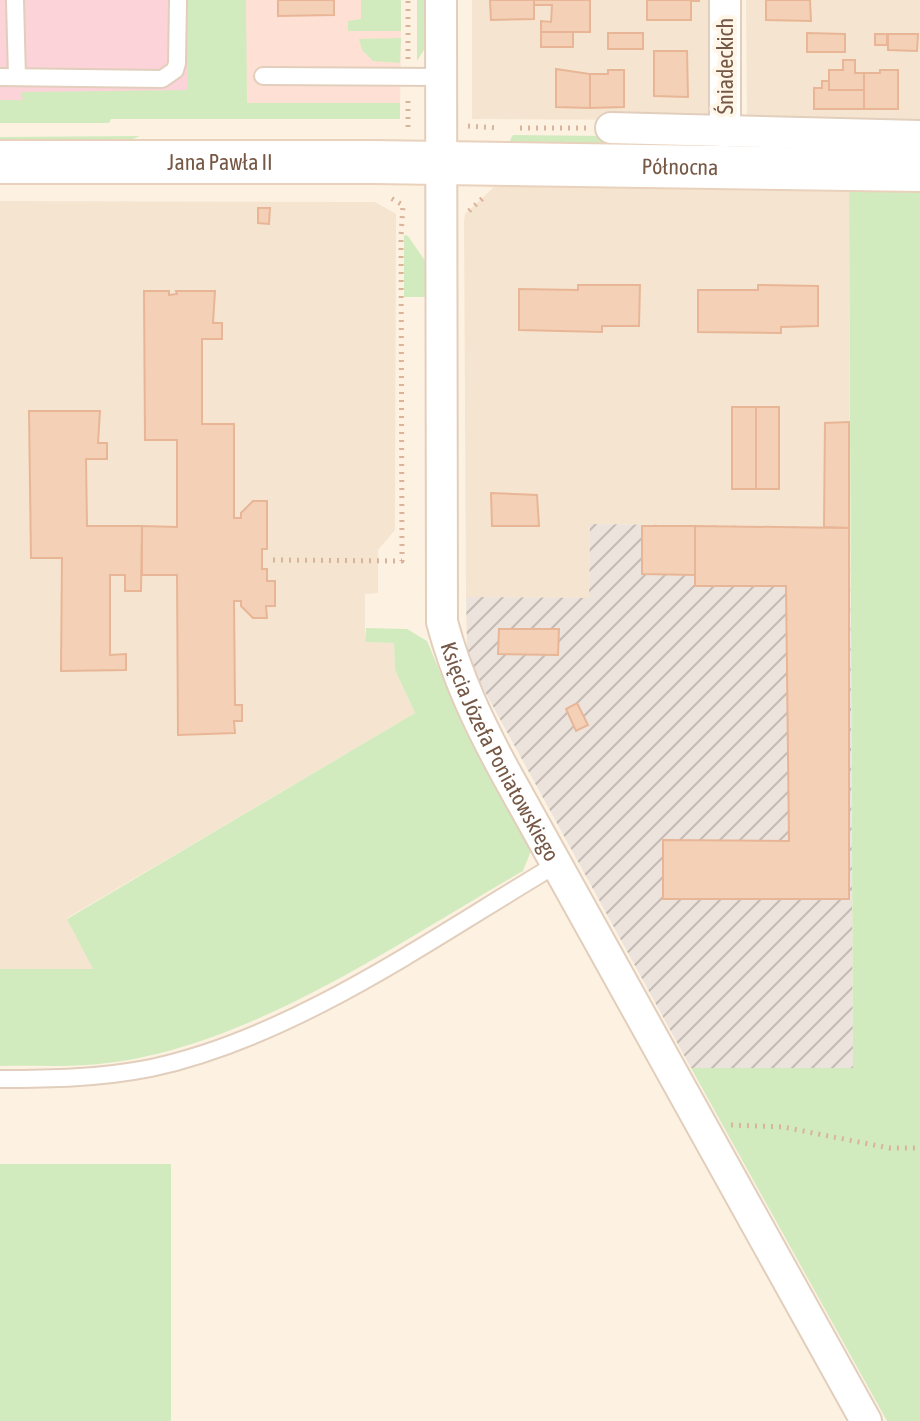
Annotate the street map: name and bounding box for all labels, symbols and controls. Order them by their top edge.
street label: Śniadeckich [712,18,738,114]
street label: Jana Pawła II [167,149,273,175]
street label: Północna [641,153,719,180]
street label: Księcia Józefa Poniatowskiego [436,638,565,865]

